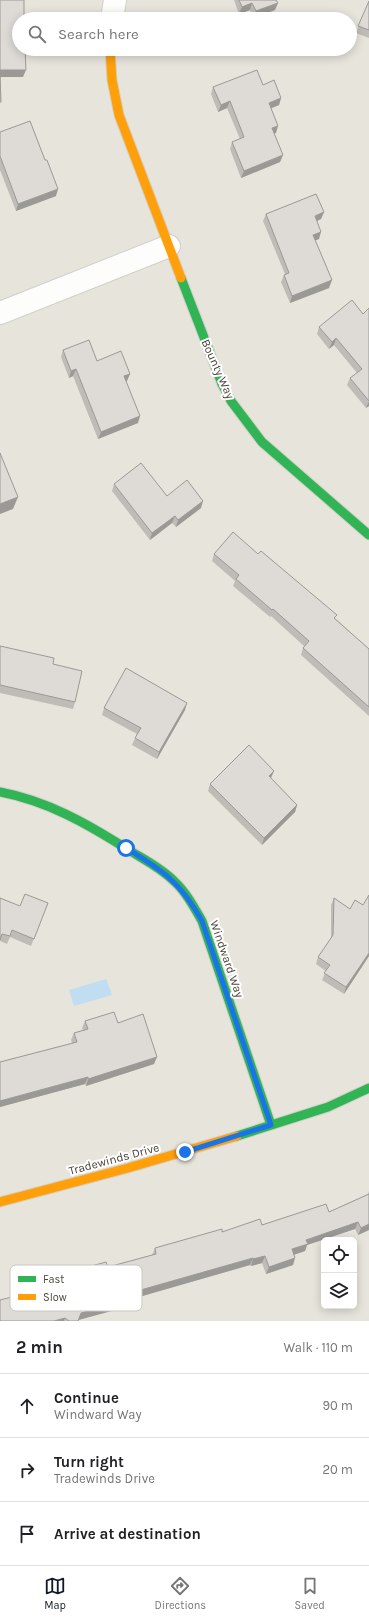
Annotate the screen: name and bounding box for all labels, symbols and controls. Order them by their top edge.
search box [12,12,357,56]
icon: search [26,23,48,45]
text: Search here [58,25,139,43]
street label: Bounty Way [199,337,238,401]
route start [117,839,135,857]
street label: Windward Way [207,919,247,1000]
street label: Tradewinds Drive [67,1140,161,1178]
route end [176,1143,194,1161]
map controls [321,1237,357,1309]
button: locate [321,1237,357,1273]
legend [10,1265,142,1311]
text: Fast [43,1273,64,1286]
button: layers [321,1273,357,1309]
text: Slow [43,1291,67,1304]
text: 2 min [16,1337,63,1357]
text: Walk · 110 m [284,1340,353,1355]
text: Continue [54,1389,119,1407]
icon: ahead [16,1395,38,1417]
text: 90 m [322,1398,353,1413]
text: Windward Way [54,1407,142,1422]
text: Turn right [54,1453,124,1471]
icon: right [16,1459,38,1481]
text: 20 m [323,1462,353,1477]
text: Tradewinds Drive [54,1471,155,1486]
icon: arrive [16,1523,38,1545]
text: Arrive at destination [54,1525,201,1543]
tab: Map [44,1575,66,1612]
tab: Directions [154,1575,206,1612]
tab: Saved [294,1575,325,1612]

